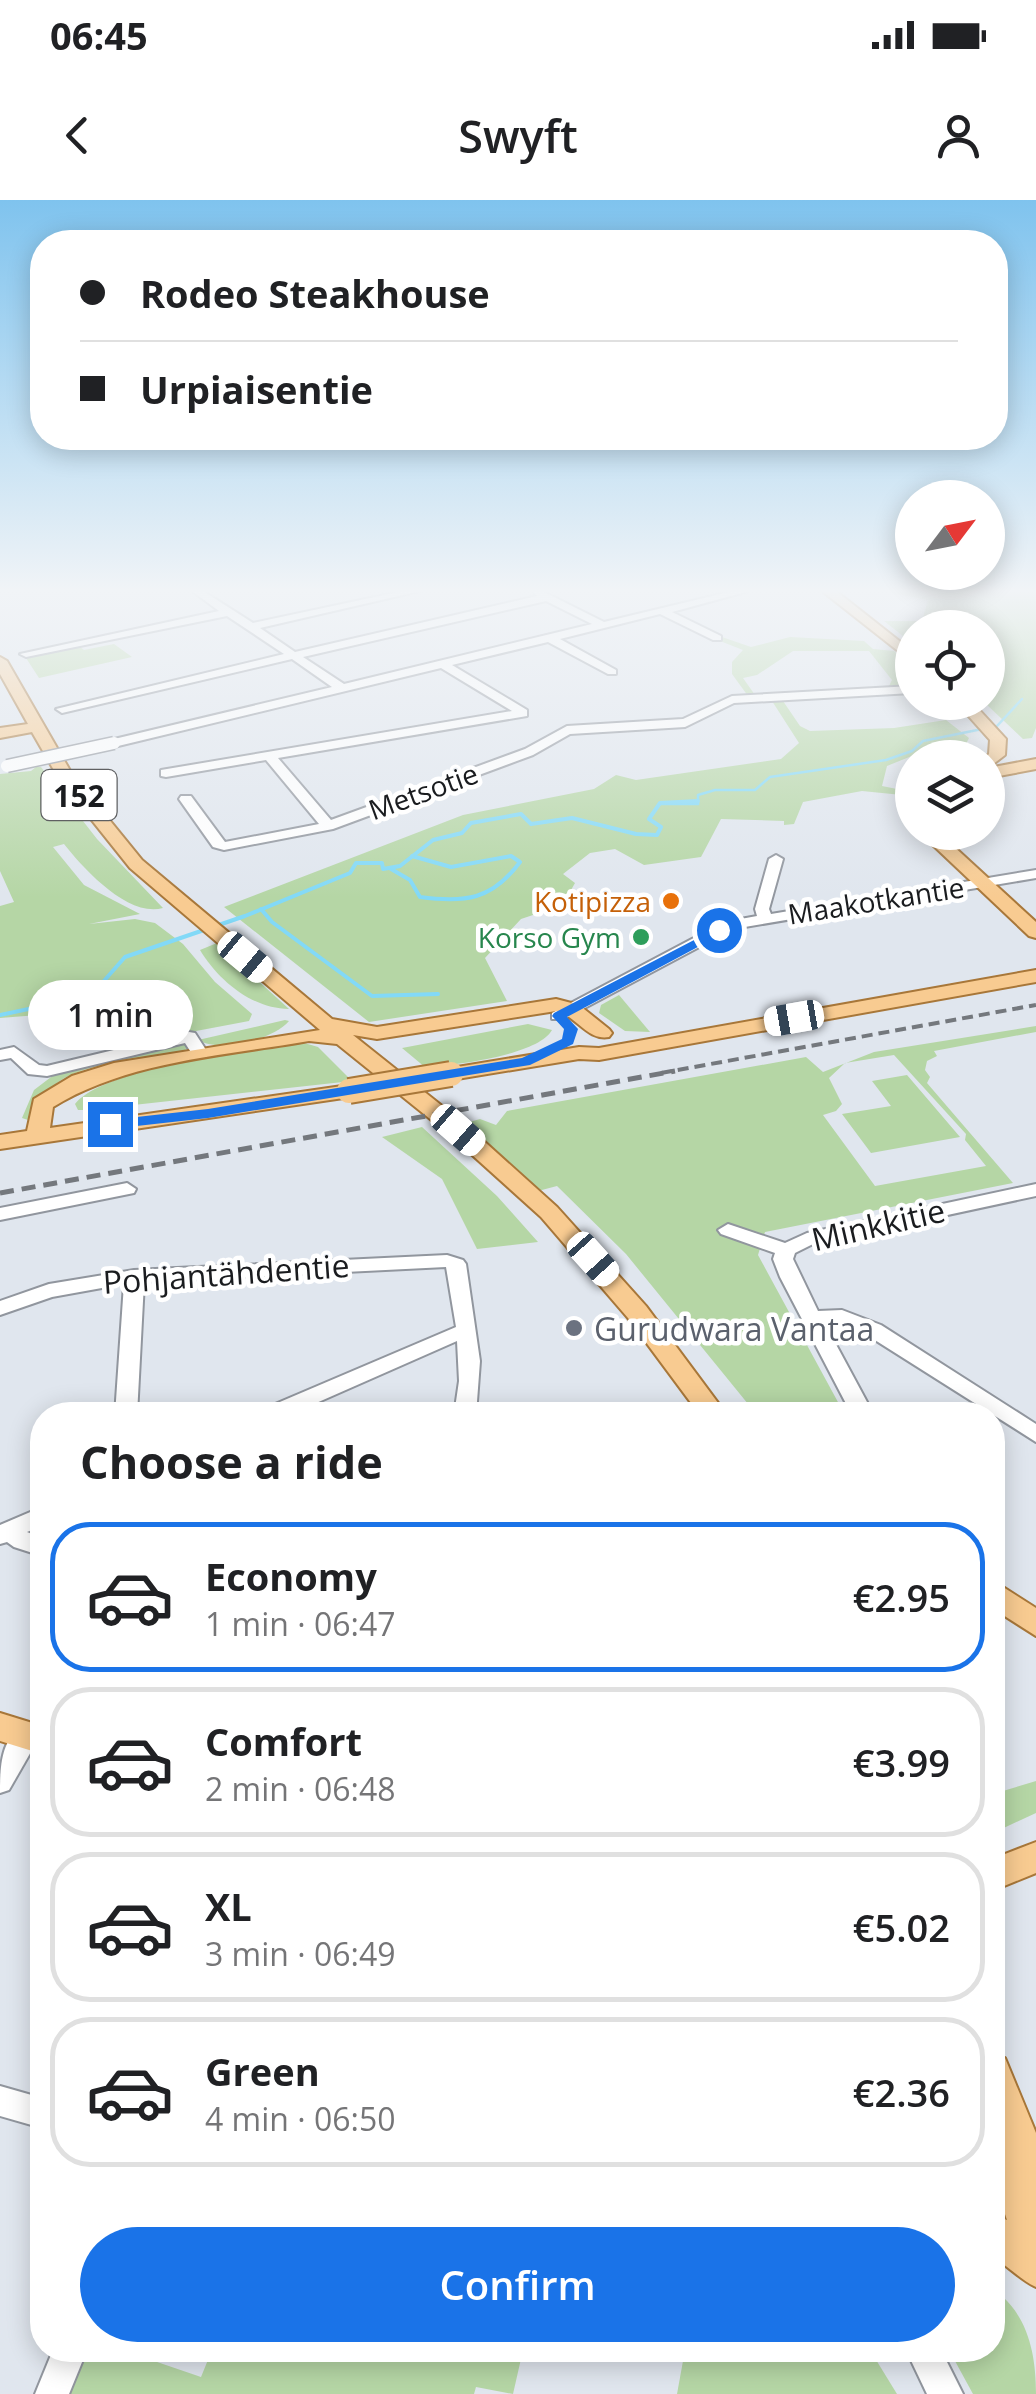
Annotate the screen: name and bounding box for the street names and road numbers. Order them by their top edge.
street label: Metsotie [363,754,483,828]
road number: 152 [42,770,116,820]
street label: Maakotkantie [785,867,967,933]
street label: Minkkitie [807,1188,949,1260]
street label: Pohjantähdentie [101,1243,351,1303]

